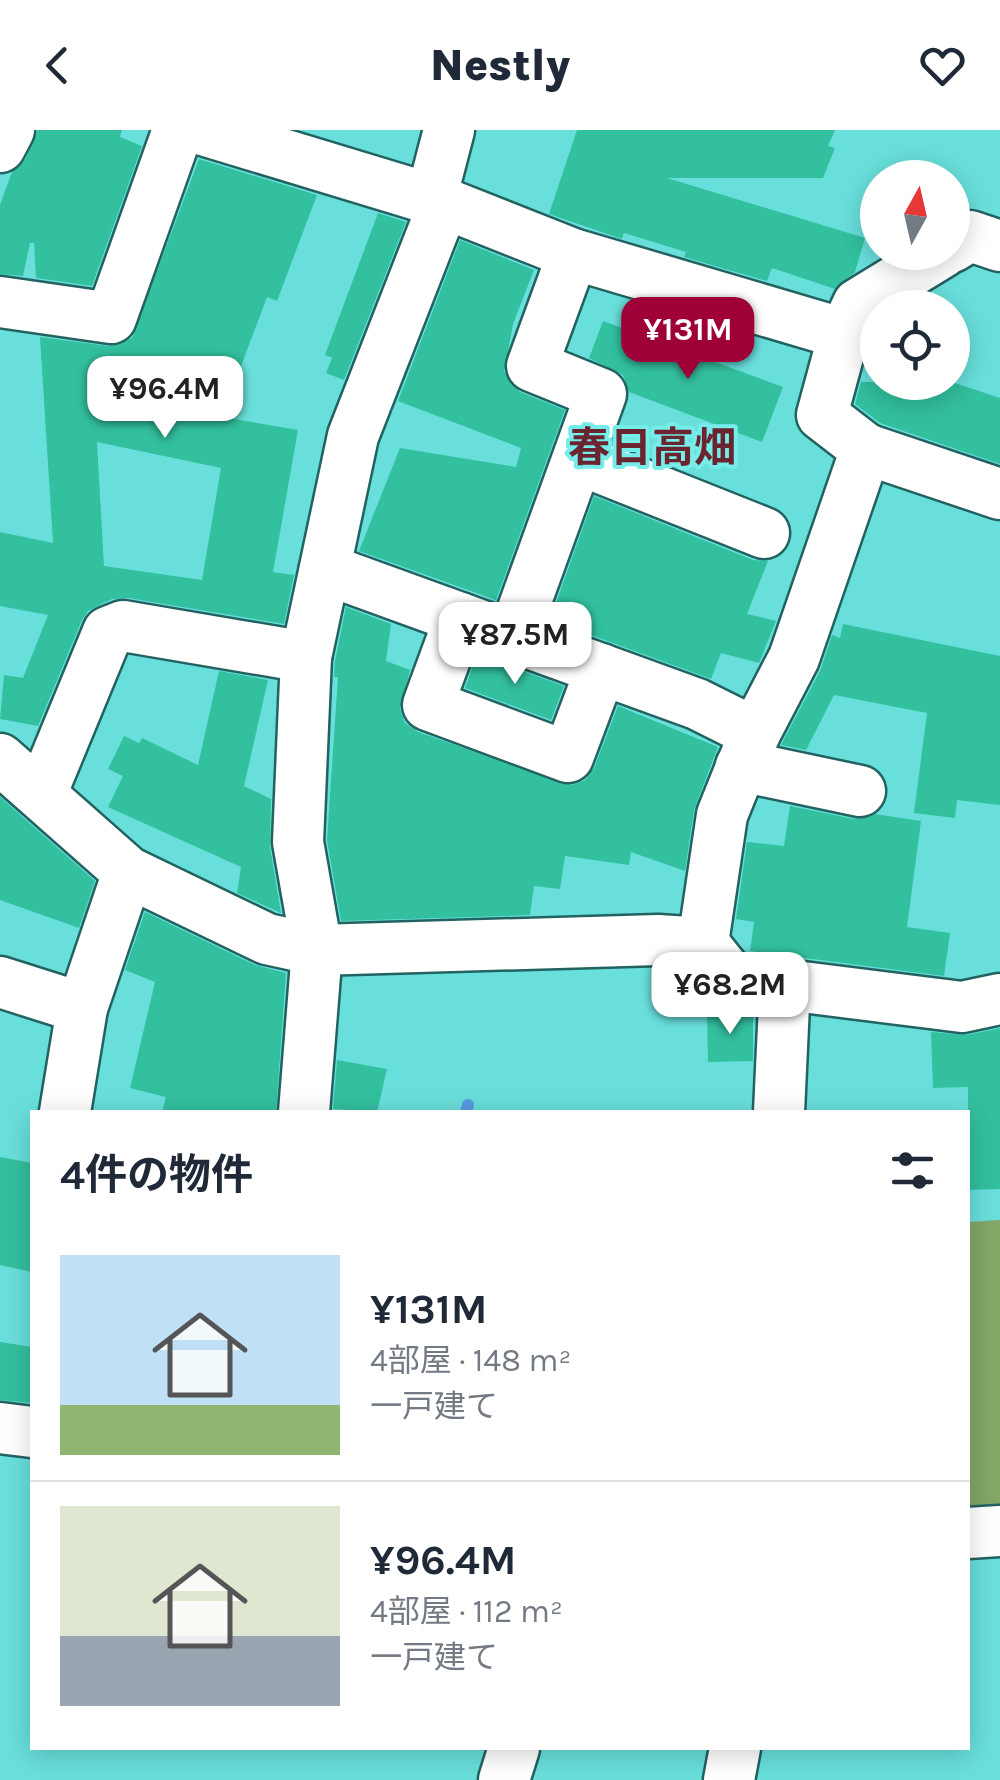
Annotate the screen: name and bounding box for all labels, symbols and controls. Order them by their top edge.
icon: back [30,38,85,93]
icon: heart [915,38,970,93]
text: Nestly [430,39,570,91]
north arrow [860,160,970,270]
map controls [860,160,970,400]
button: locate [860,290,970,400]
pin: ¥131M [618,297,758,382]
text: ¥131M [643,311,733,348]
pin: ¥96.4M [84,356,246,441]
text: ¥96.4M [109,370,221,407]
district label: 春日高畑 [568,423,736,473]
pin: ¥87.5M [434,602,596,687]
text: ¥87.5M [461,616,569,653]
pin: ¥68.2M [649,952,811,1037]
text: ¥68.2M [673,966,787,1003]
icon: filters [885,1143,940,1198]
text: 4件の物件 [60,1150,253,1200]
text: ¥131M [370,1284,487,1334]
icon: home [140,1295,260,1415]
text: 4部屋 · 148 m² [370,1342,571,1379]
text: 一戸建て [370,1388,498,1425]
text: ¥96.4M [370,1535,517,1585]
icon: home [140,1546,260,1666]
text: 4部屋 · 112 m² [370,1593,563,1630]
text: 一戸建て [370,1639,498,1676]

